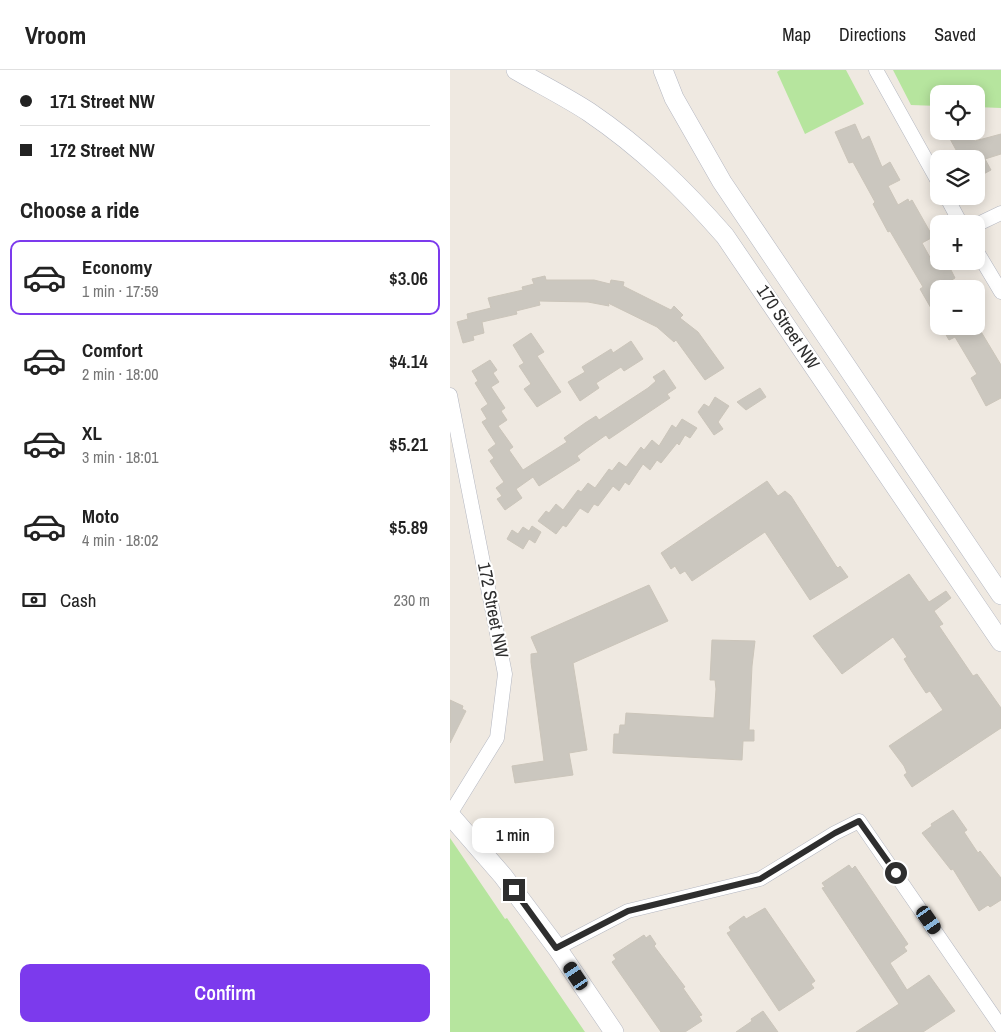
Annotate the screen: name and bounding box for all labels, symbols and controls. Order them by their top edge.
text: Vroom [25,19,86,51]
text: Map [782,22,811,47]
text: Directions [839,22,906,47]
text: Saved [934,22,976,47]
map controls [930,85,985,335]
button: locate [930,85,985,140]
text: 171 Street NW [50,88,155,114]
text: 172 Street NW [50,137,155,163]
button: layers [930,150,985,205]
text: Choose a ride [20,195,139,225]
button: + [930,215,985,270]
text: Economy [82,254,152,280]
icon: car [22,255,67,300]
text: $3.06 [389,265,428,291]
text: 1 min · 17:59 [82,280,159,302]
street label: 170 Street NW [751,280,826,374]
button: − [930,280,985,335]
text: Comfort [82,337,143,363]
icon: car [22,338,67,383]
text: $4.14 [389,348,428,374]
text: 2 min · 18:00 [82,363,159,385]
text: XL [82,420,102,446]
icon: car [22,421,67,466]
text: $5.21 [389,431,428,457]
text: 3 min · 18:01 [82,446,159,468]
text: Moto [82,503,119,529]
icon: car [22,504,67,549]
text: $5.89 [389,514,428,540]
text: 4 min · 18:02 [82,529,159,551]
street label: 172 Street NW [472,560,515,660]
icon: cash [20,586,48,614]
text: Cash [60,587,96,613]
text: 230 m [394,589,430,611]
callout: 1 min [473,818,555,852]
text: 1 min [496,824,530,846]
route start [885,862,907,884]
route end [503,879,525,901]
car [914,903,943,937]
car [561,959,590,993]
button: Confirm [20,964,430,1022]

